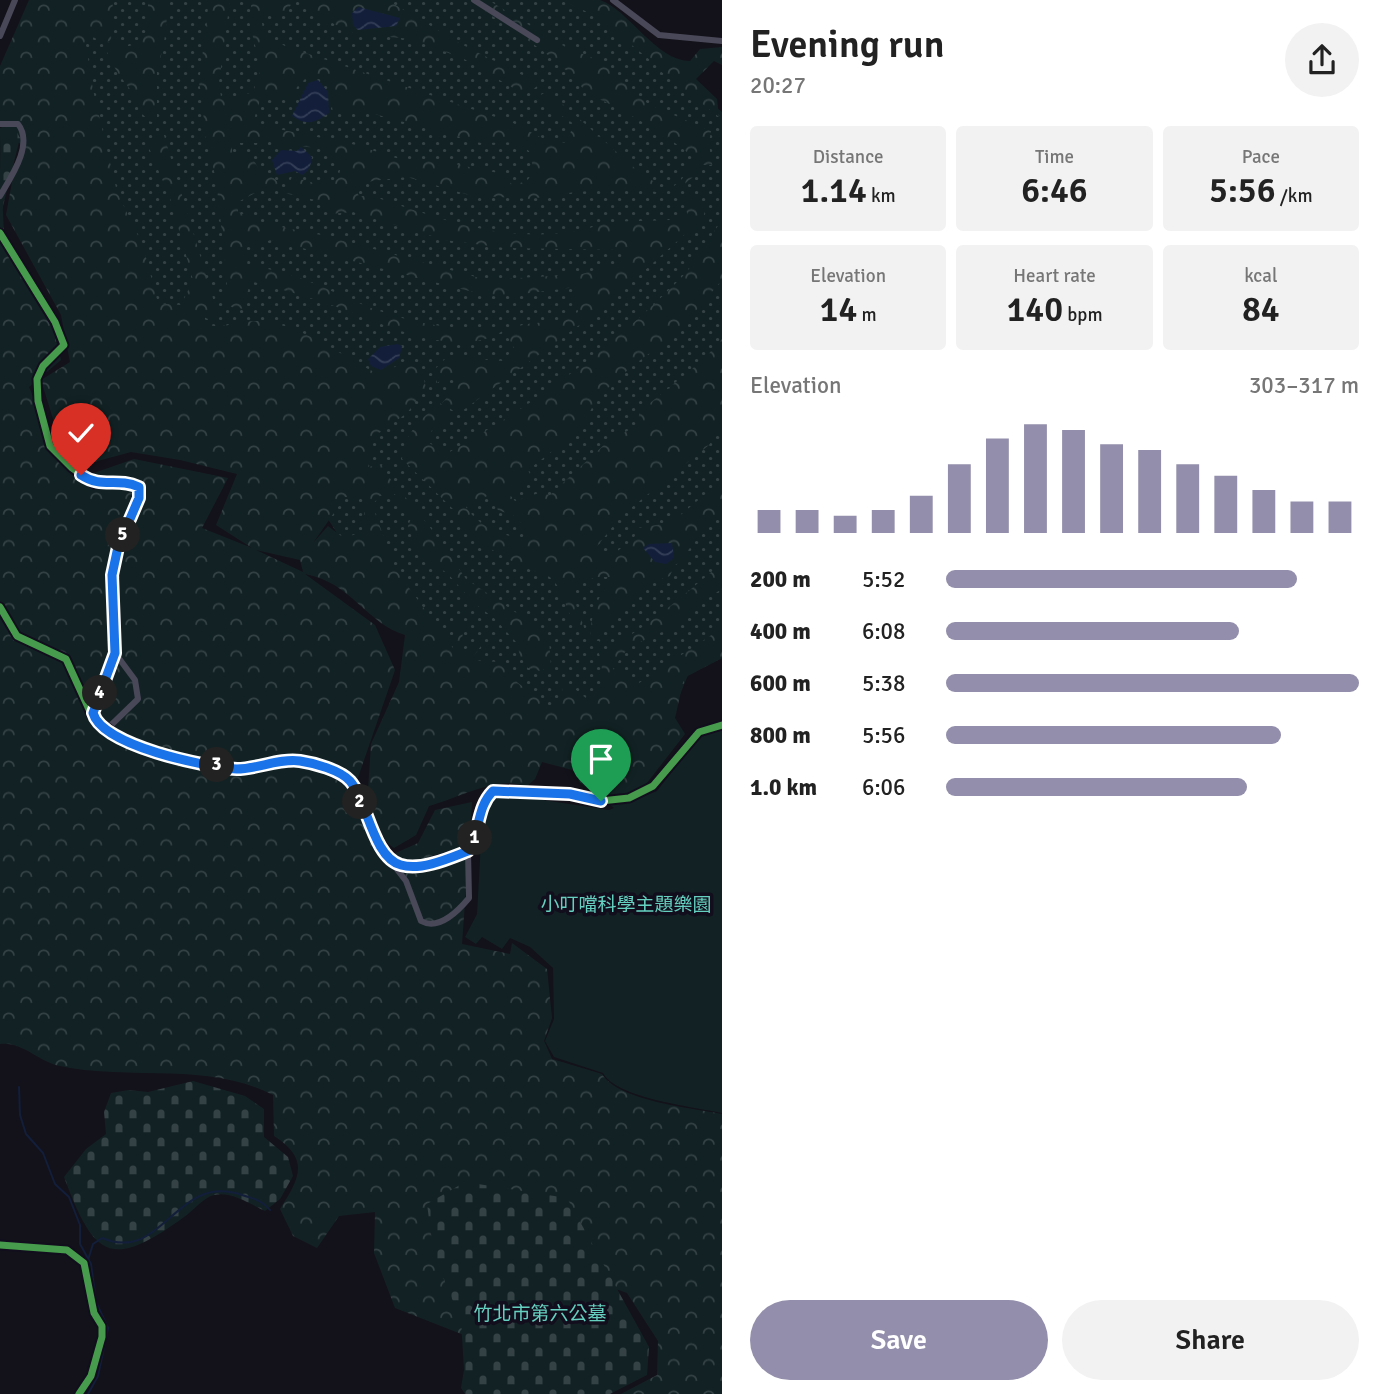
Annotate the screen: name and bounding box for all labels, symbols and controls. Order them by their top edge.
text: Evening run [750,21,944,68]
button: share [1285,23,1359,97]
text: 20:27 [750,71,806,100]
text: Distance [813,145,884,169]
text: Time [1035,145,1074,169]
text: Pace [1242,145,1280,169]
text: 1.14 [801,169,867,212]
text: 6:46 [1021,169,1088,212]
text: 5:56 [1209,169,1276,212]
text: km [867,184,896,208]
text: /km [1276,184,1313,208]
text: Elevation [810,264,886,288]
text: Heart rate [1013,264,1096,288]
text: kcal [1244,264,1277,288]
text: 14 [820,288,857,331]
text: 140 [1006,288,1063,331]
text: 84 [1242,288,1280,331]
text: m [857,303,877,327]
text: bpm [1063,303,1103,327]
text: Elevation [750,371,842,400]
text: 303–317 m [1249,371,1359,400]
pin [51,403,111,475]
icon: check [62,414,100,452]
pin: 5 [106,518,140,552]
text: 5 [117,522,128,546]
text: 200 m [750,565,811,594]
text: 5:52 [862,565,905,594]
text: 400 m [750,617,811,646]
text: 6:08 [862,617,905,646]
text: 600 m [750,669,811,698]
text: 5:38 [862,669,905,698]
pin: 4 [82,676,118,710]
text: 4 [94,680,105,704]
text: 800 m [750,721,811,750]
text: 5:56 [862,721,905,750]
pin [571,729,631,801]
icon: arrive [582,740,620,778]
pin: 3 [200,748,234,782]
text: 3 [211,752,222,776]
text: 1.0 km [750,773,817,802]
text: 6:06 [862,773,905,802]
pin: 2 [342,784,378,820]
text: 2 [354,789,365,813]
pin: 1 [458,820,492,856]
text: 1 [469,825,480,849]
park label: 小叮噹科學主題樂園 [540,893,712,917]
button: Save [750,1300,1048,1380]
button: Share [1062,1300,1359,1380]
park label: 竹北市第六公墓 [473,1302,607,1326]

